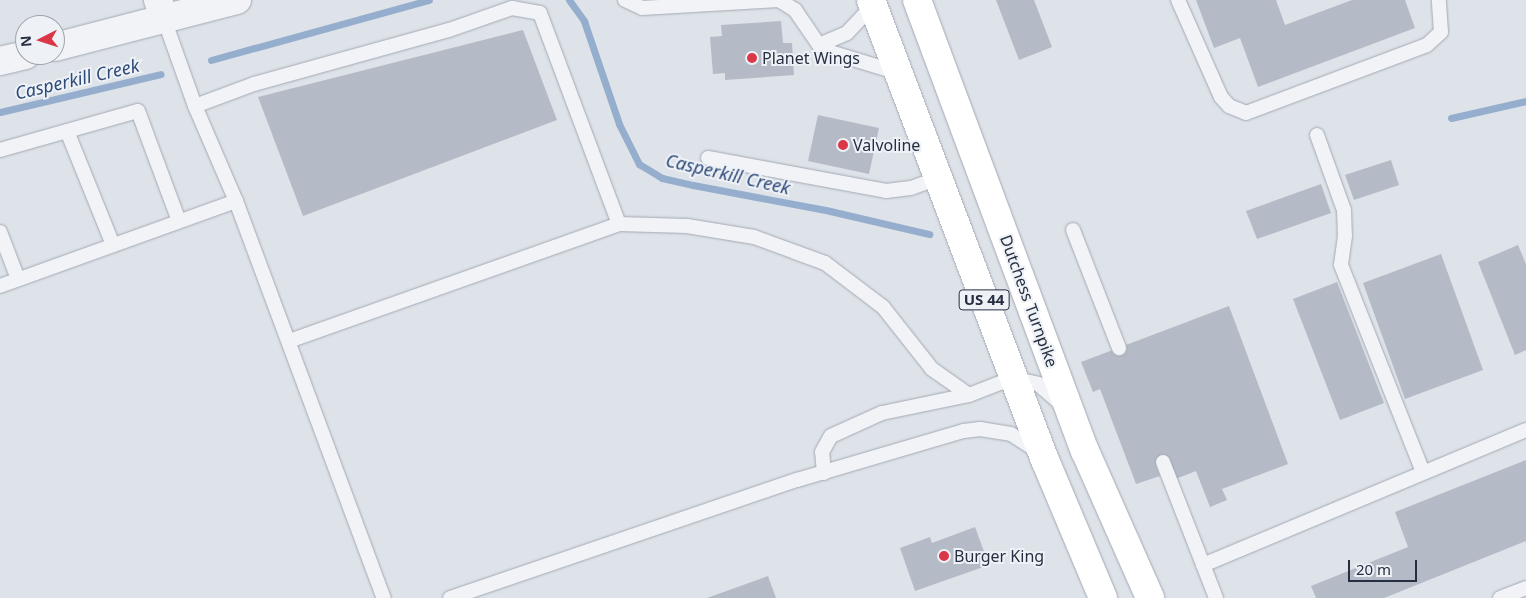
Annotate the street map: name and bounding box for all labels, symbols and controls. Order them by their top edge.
north arrow [15,15,65,65]
text: N [16,35,36,48]
place label: Planet Wings [762,48,860,68]
marker: Planet Wings [746,52,758,64]
water label: Casperkill Creek [13,54,141,104]
place label: Valvoline [853,135,920,155]
marker: Valvoline [837,139,849,151]
water label: Casperkill Creek [664,149,792,199]
street label: Dutchess Turnpike [996,232,1062,370]
road number: US 44 [958,288,1010,312]
place label: Burger King [954,546,1044,566]
marker: Burger King [938,550,950,562]
scale bar [1351,550,1420,582]
text: 20 m [1356,559,1391,579]

